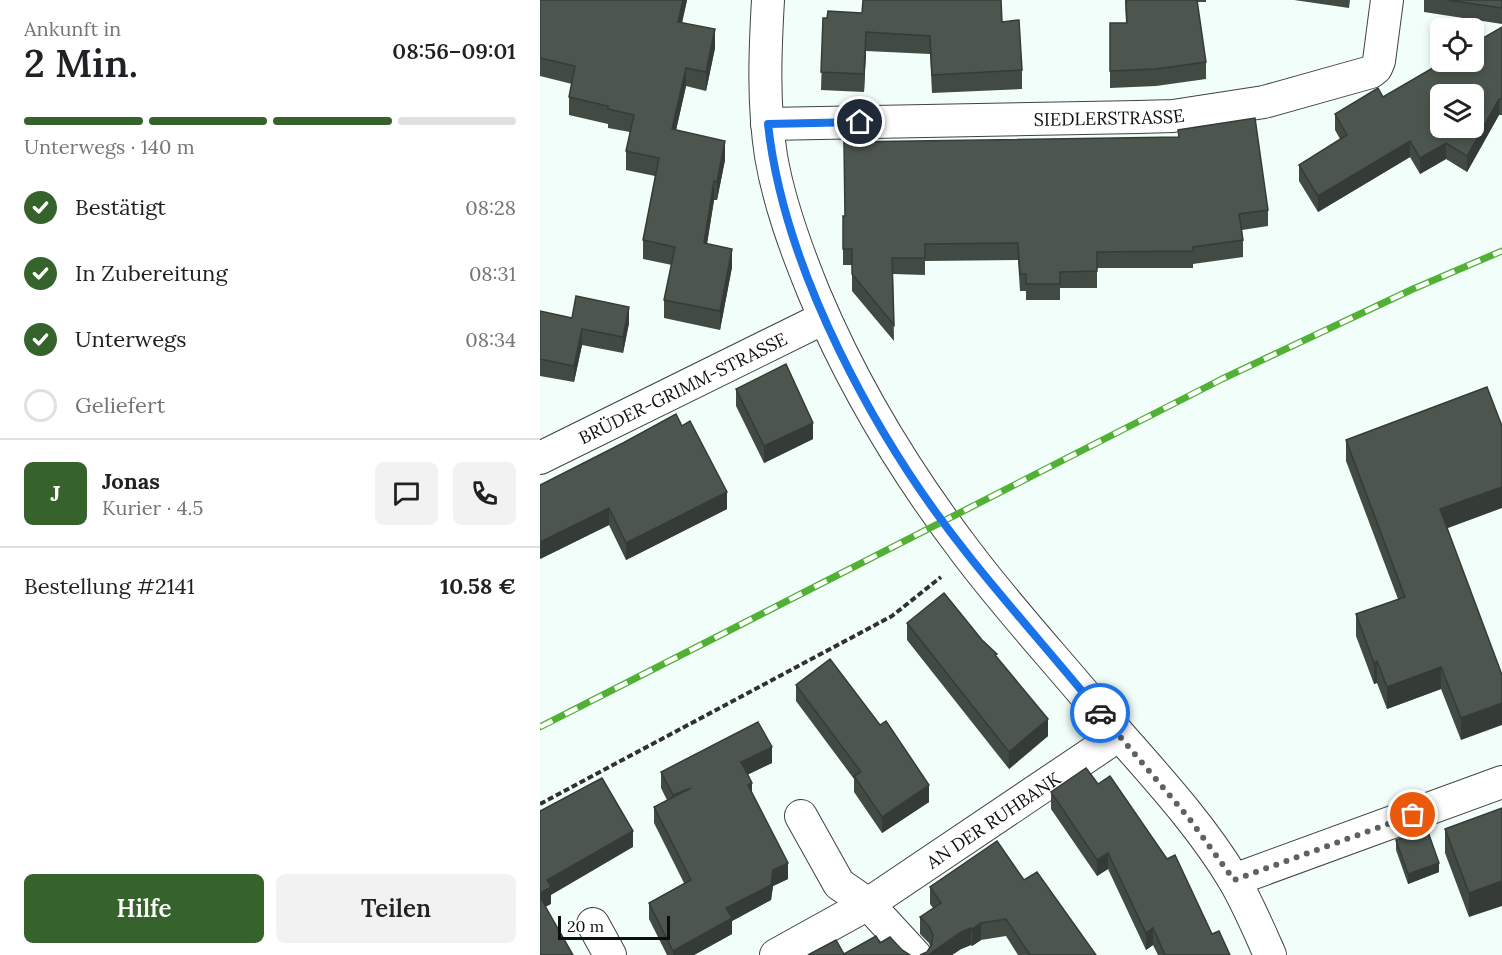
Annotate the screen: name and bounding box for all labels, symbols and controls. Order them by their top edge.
text: Ankunft in [24,16,121,41]
map controls [1430,18,1484,138]
button: locate [1430,18,1484,72]
text: 08:56–09:01 [392,37,516,65]
text: 2 Min. [24,38,138,88]
button: layers [1430,84,1484,138]
pin [834,96,885,147]
street label: SIEDLERSTRASSE [1034,103,1186,130]
icon: home [843,105,876,138]
text: Unterwegs · 140 m [24,134,195,159]
icon: check [24,191,57,224]
text: Bestätigt [75,193,166,221]
text: 08:28 [465,195,516,220]
icon: check [24,257,57,290]
text: In Zubereitung [75,259,228,287]
text: 08:31 [469,261,516,286]
icon: check [24,323,57,356]
text: Unterwegs [75,325,186,353]
text: 08:34 [465,327,516,352]
street label: BRÜDER-GRIMM-STRASSE [575,327,791,449]
text: Geliefert [75,391,165,419]
button: chat [375,462,438,525]
button: phone [453,462,516,525]
text: Jonas [102,467,160,495]
text: J [51,479,60,507]
text: Kurier · 4.5 [102,495,203,520]
text: Bestellung #2141 [24,572,195,600]
text: 10.58 € [440,572,516,600]
courier [1070,683,1130,743]
icon: car [1084,697,1117,730]
street label: AN DER RUHBANK [921,766,1065,874]
pin [1387,789,1438,840]
icon: bag [1396,798,1429,831]
button: Hilfe [24,874,264,943]
button: Teilen [276,874,516,943]
scale bar [558,913,670,940]
text: 20 m [567,916,604,936]

